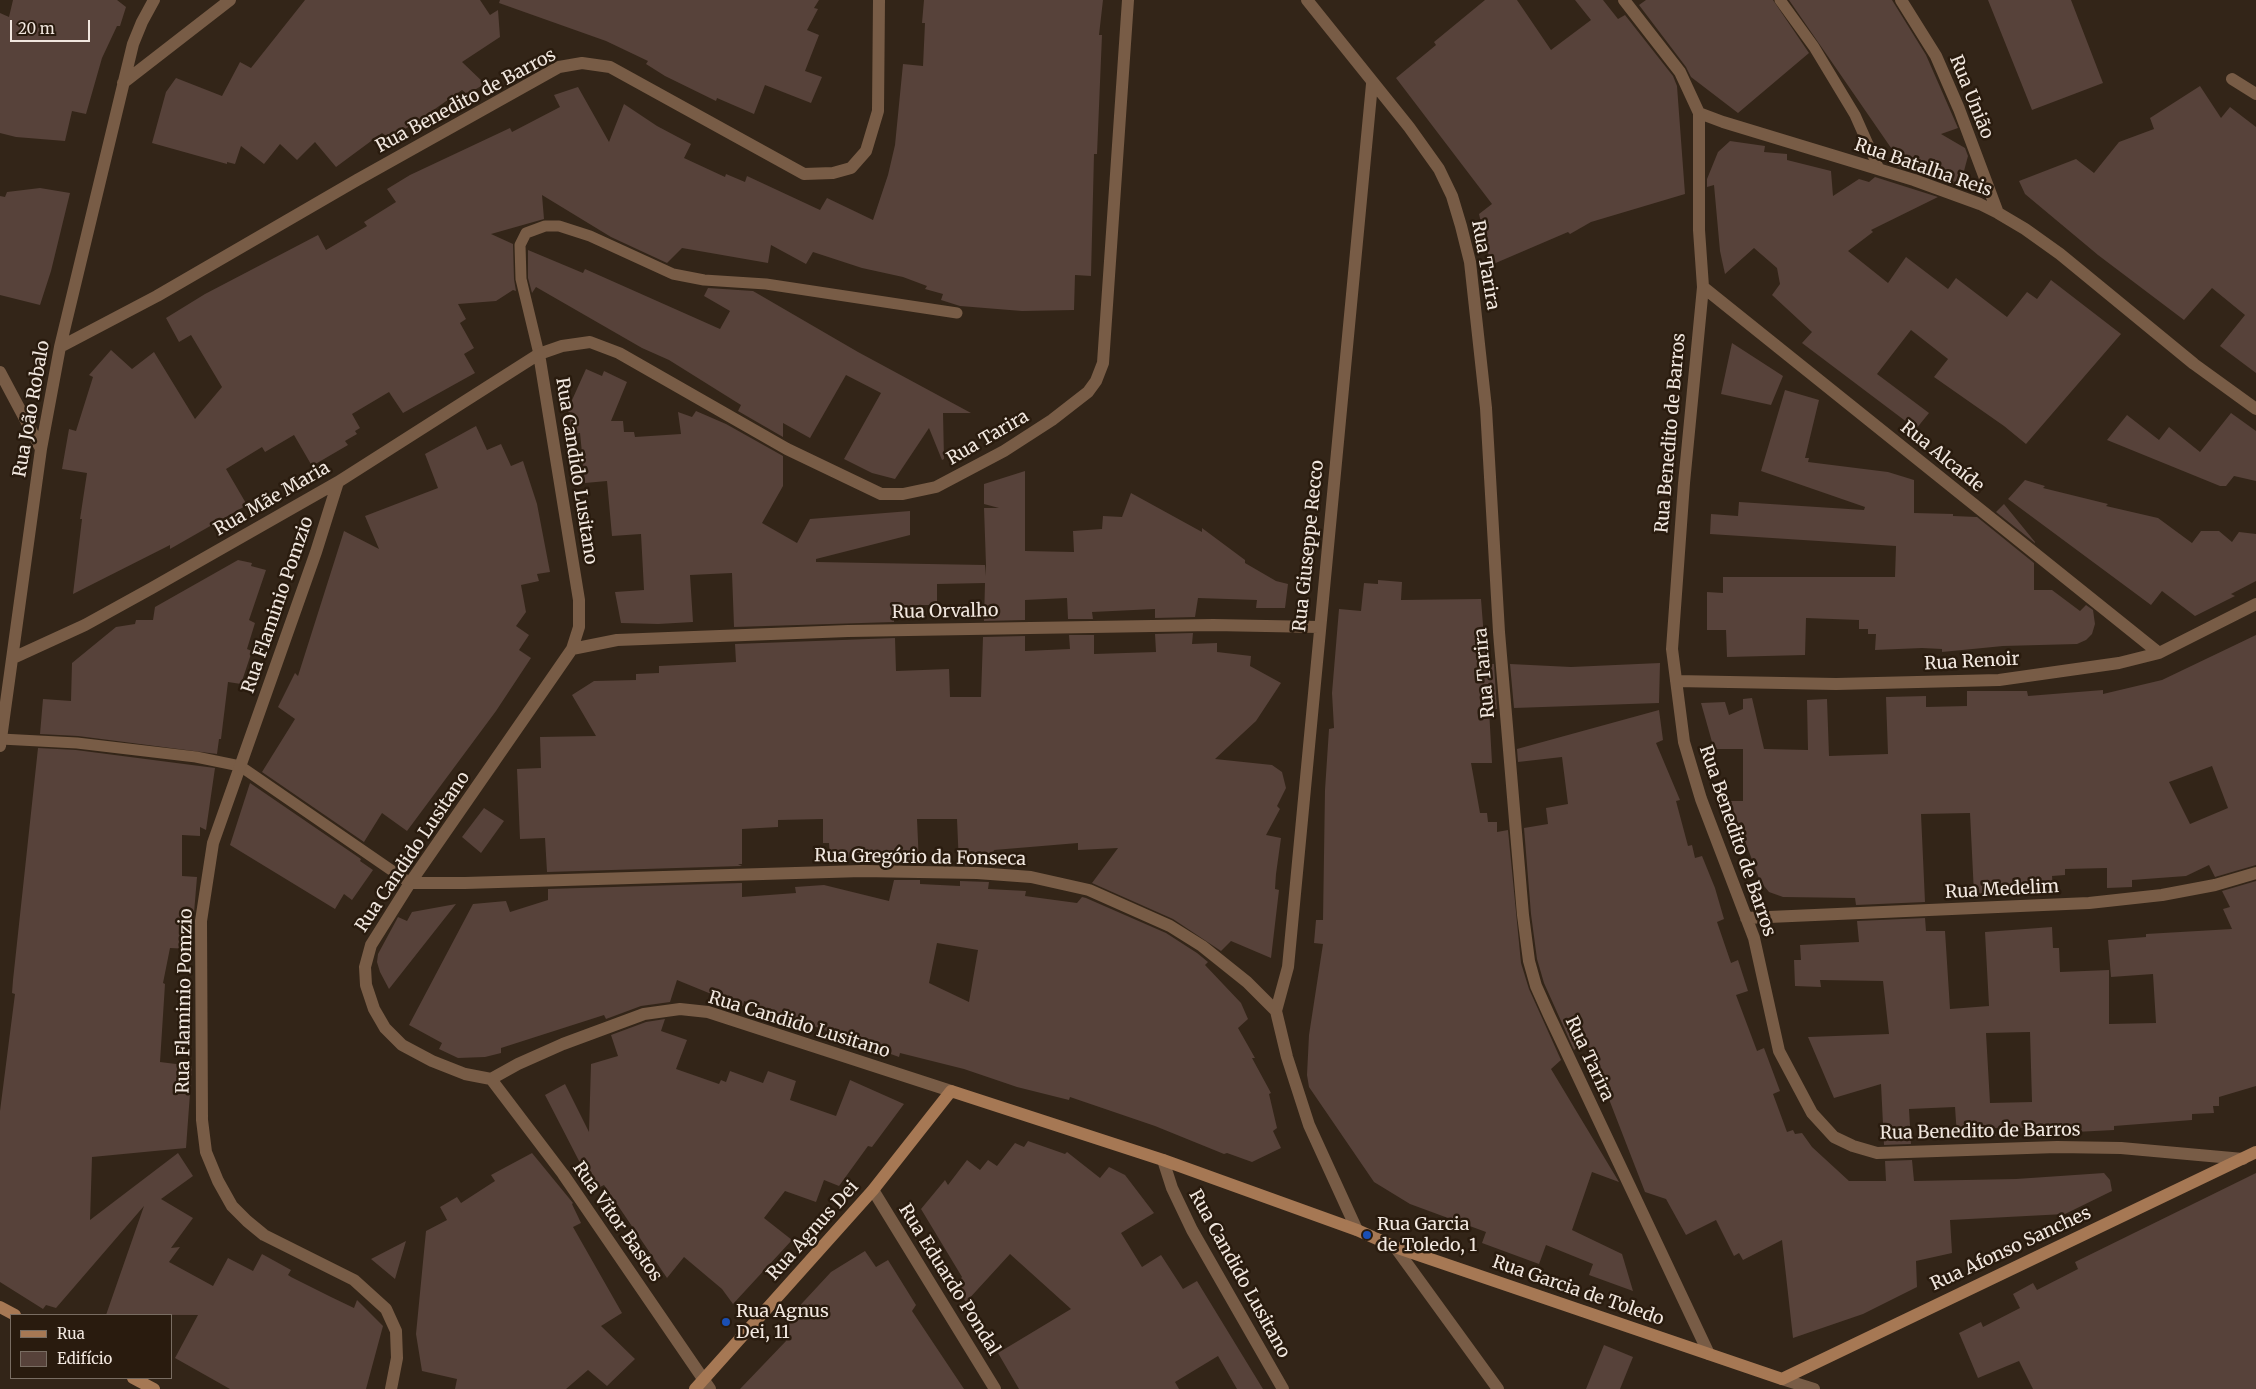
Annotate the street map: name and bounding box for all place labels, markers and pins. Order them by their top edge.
place label: Rua Garcia de Toledo, 1 [1377,1214,1477,1256]
marker: Rua Garcia de Toledo, 1 [1361,1229,1373,1241]
place label: Rua Agnus Dei, 11 [736,1301,829,1344]
marker: Rua Agnus Dei, 11 [720,1316,732,1328]

